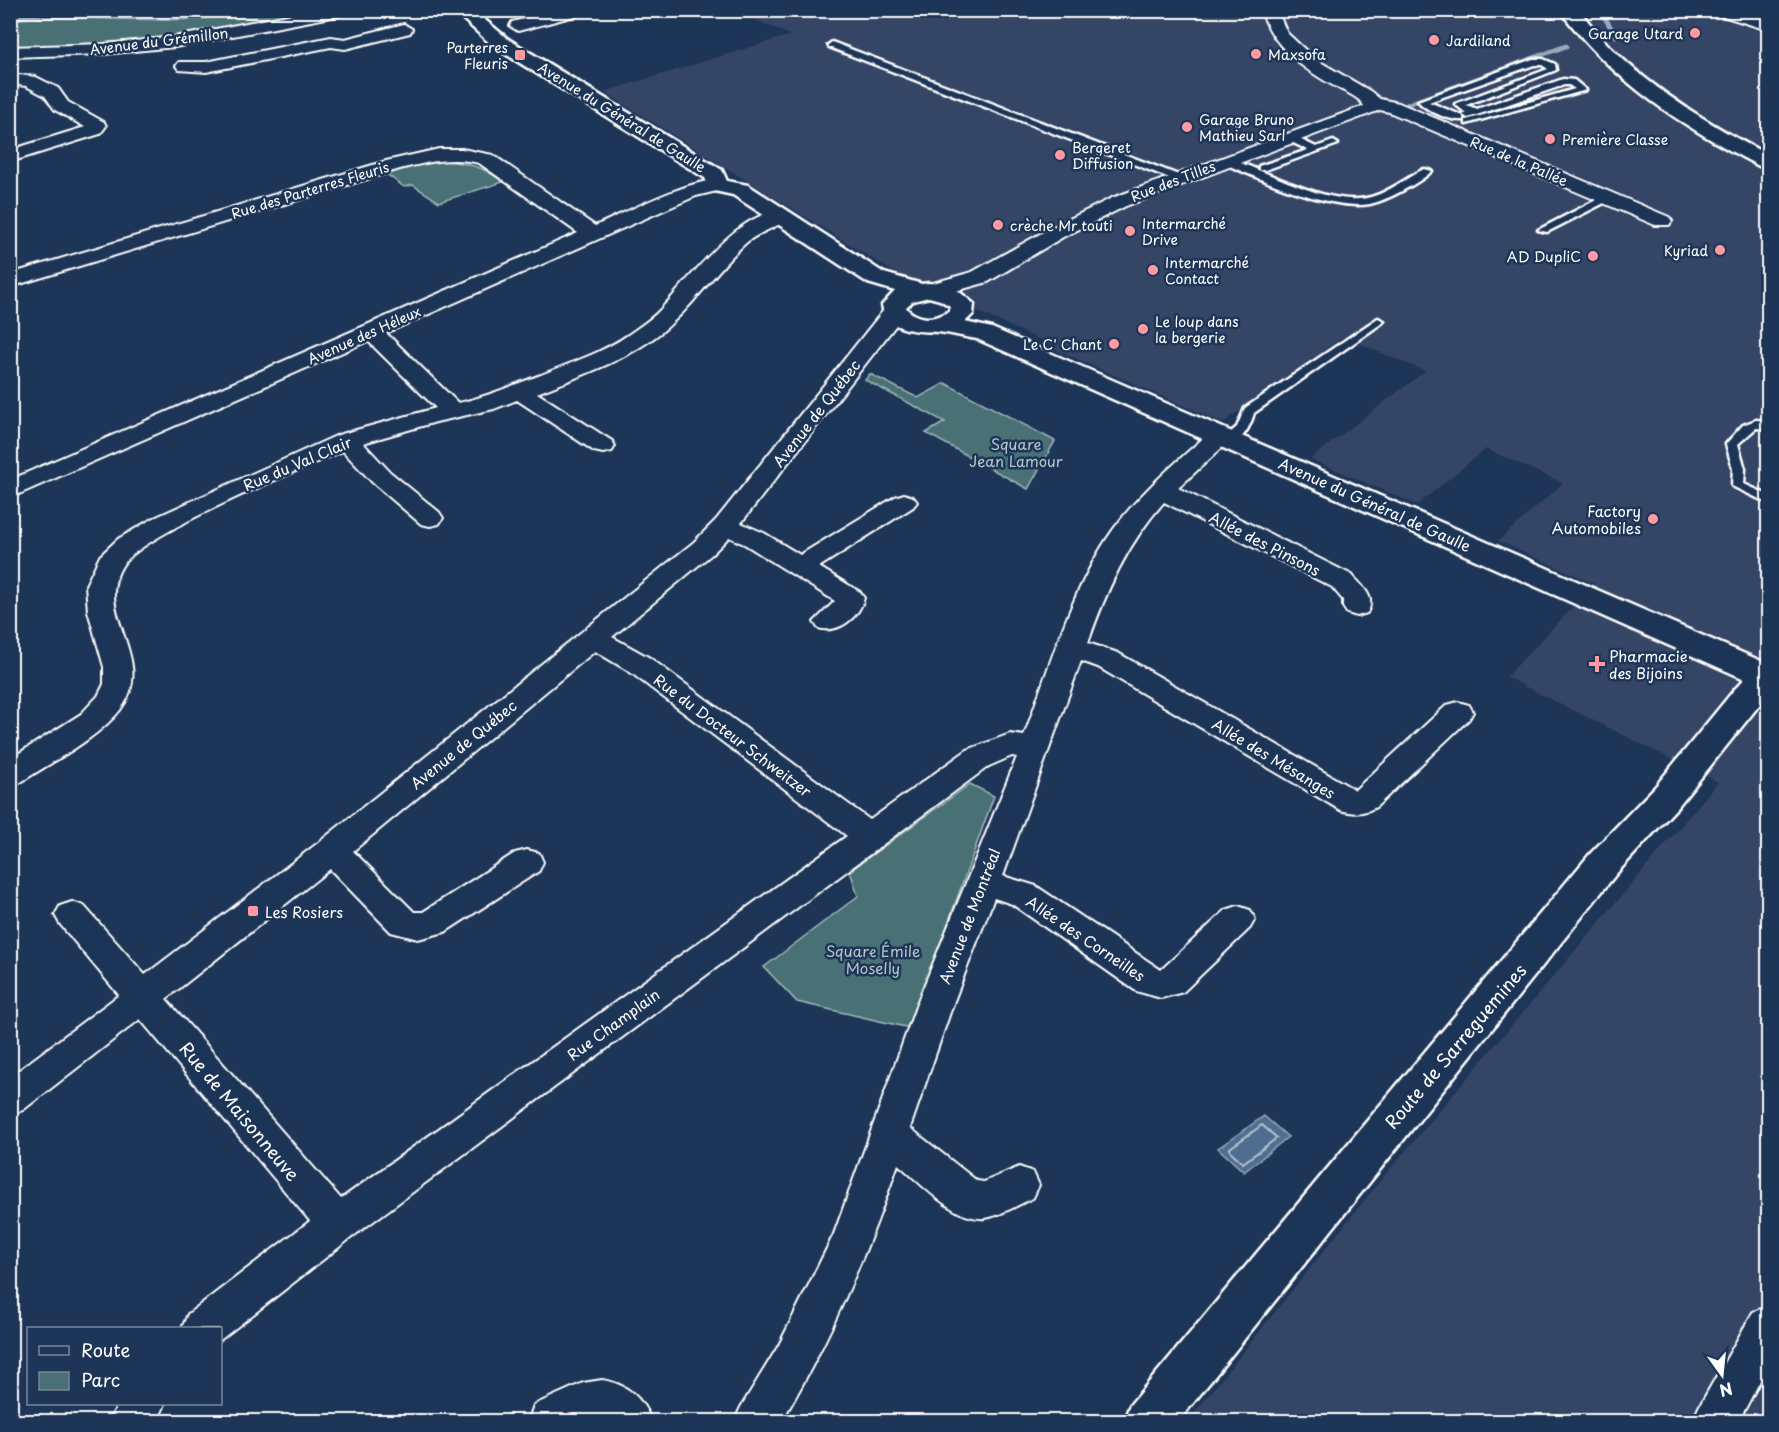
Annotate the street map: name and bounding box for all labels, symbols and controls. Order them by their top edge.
street label: Avenue du Grémillon [89,22,229,60]
place label: Garage Utard [1588,23,1683,44]
marker: Garage Utard [1688,26,1702,40]
place label: Jardiland [1446,30,1511,51]
marker: Jardiland [1427,33,1441,47]
place label: Parterres Fleuris [446,37,508,74]
place label: Maxsofa [1268,44,1326,65]
marker: Maxsofa [1249,47,1263,61]
marker: Parterres Fleuris [513,48,527,62]
street label: Avenue du Général de Gaulle [534,57,710,178]
place label: Garage Bruno Mathieu Sarl [1199,109,1294,146]
marker: Garage Bruno Mathieu Sarl [1180,120,1194,134]
place label: Première Classe [1562,129,1668,150]
street label: Rue de la Pallée [1467,131,1571,191]
marker: Première Classe [1543,132,1557,146]
place label: Bergeret Diffusion [1072,137,1133,174]
marker: Bergeret Diffusion [1053,148,1067,162]
street label: Rue des Tilles [1128,155,1218,207]
street label: Rue des Parterres Fleuris [229,156,391,224]
place label: Intermarché Drive [1142,213,1226,250]
place label: crèche Mr touti [1010,215,1113,236]
marker: crèche Mr touti [991,218,1005,232]
marker: Intermarché Drive [1123,224,1137,238]
place label: Kyriad [1664,240,1708,261]
marker: Kyriad [1713,243,1727,257]
place label: AD DupliC [1507,246,1581,267]
marker: AD DupliC [1586,249,1600,263]
place label: Intermarché Contact [1165,252,1249,289]
marker: Intermarché Contact [1146,263,1160,277]
street label: Avenue des Héleux [304,301,424,369]
place label: Le loup dans la bergerie [1155,311,1239,348]
marker: Le loup dans la bergerie [1136,322,1150,336]
place label: Le C' Chant [1023,334,1102,355]
marker: Le C' Chant [1107,337,1121,351]
street label: Avenue de Québec [767,354,865,472]
street label: Rue du Val Clair [239,430,355,496]
park label: Square Jean Lamour [969,432,1063,472]
street label: Avenue du Général de Gaulle [1275,451,1475,557]
place label: Factory Automobiles [1552,499,1641,539]
street label: Allée des Pinsons [1205,505,1325,581]
marker: Factory Automobiles [1646,512,1660,526]
place label: Pharmacie des Bijoins [1609,644,1688,684]
marker: Pharmacie des Bijoins [1590,657,1604,671]
street label: Rue du Docteur Schweitzer [649,668,817,802]
street label: Avenue de Québec [405,694,521,794]
street label: Allée des Mésanges [1208,712,1340,804]
street label: Avenue de Montréal [933,845,1005,987]
street label: Allée des Corneilles [1022,890,1150,986]
place label: Les Rosiers [265,900,343,923]
marker: Les Rosiers [246,904,260,918]
park label: Square Émile Moselly [826,939,920,979]
street label: Route de Sarreguemines [1378,958,1532,1134]
street label: Rue Champlain [562,983,664,1065]
street label: Rue de Maisonneuve [174,1036,306,1187]
legend [27,1327,222,1405]
text: Route [81,1336,131,1363]
north arrow [1692,1345,1752,1405]
text: Parc [81,1366,120,1393]
text: N [1717,1377,1735,1404]

